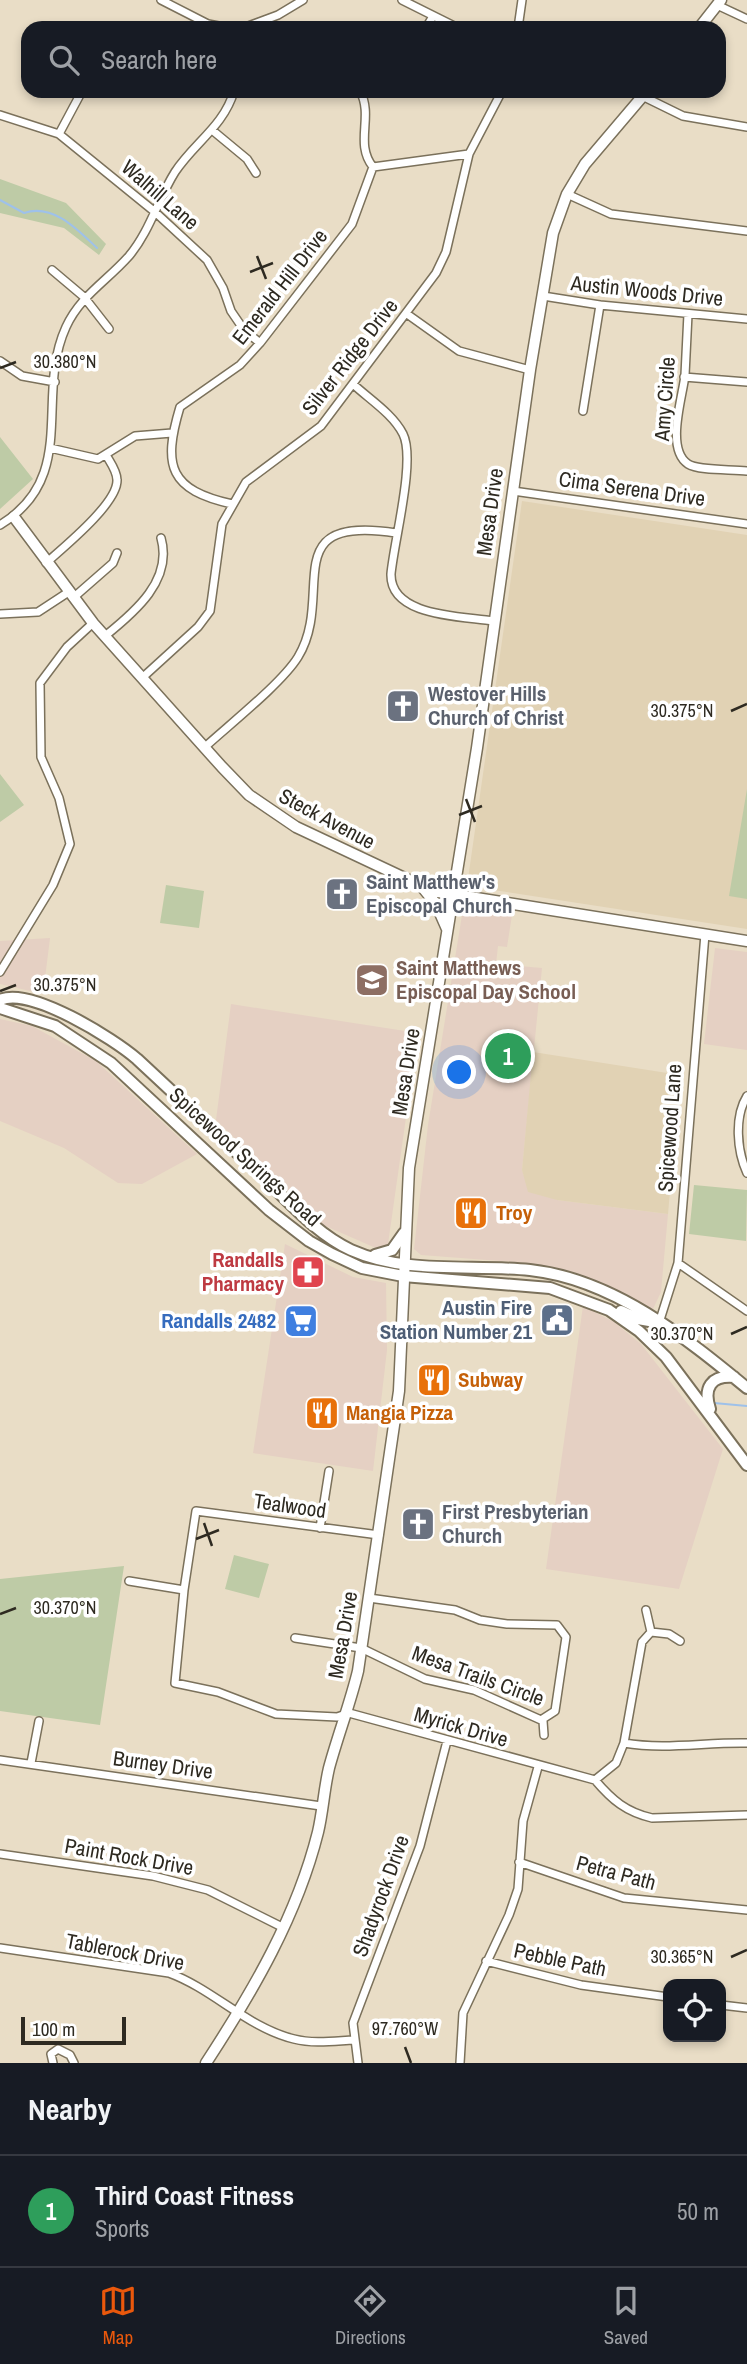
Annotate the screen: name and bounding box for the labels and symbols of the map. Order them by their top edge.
street label: Walhill Lane [115,153,205,236]
street label: Emerald Hill Drive [225,223,334,351]
street label: Austin Woods Drive [569,268,725,313]
street label: Silver Ridge Drive [295,292,404,421]
text: 30.380°N [34,349,97,374]
street label: Amy Circle [647,356,682,443]
street label: Cima Serena Drive [557,464,707,513]
street label: Mesa Drive [469,466,510,558]
place label: Westover Hills Church of Christ [428,679,564,732]
church icon: Westover Hills Church of Christ [384,687,422,725]
text: 30.375°N [651,698,714,723]
street label: Steck Avenue [274,781,380,856]
place label: Saint Matthew's Episcopal Church [366,867,512,920]
church icon: Saint Matthew's Episcopal Church [323,875,361,913]
place label: Saint Matthews Episcopal Day School [396,953,576,1006]
school or university icon: Saint Matthews Episcopal Day School [353,961,391,999]
text: 30.375°N [34,972,97,997]
street label: Mesa Drive [384,1026,427,1118]
pin: 1 [485,1030,531,1082]
your location [442,1055,476,1089]
street label: Spicewood Lane [651,1063,688,1193]
street label: Spicewood Springs Road [163,1081,328,1233]
restaurant icon: Troy [452,1194,490,1232]
place label: Troy [496,1198,533,1227]
place label: Randalls Pharmacy [202,1245,284,1298]
pharmacy icon: Randalls Pharmacy [289,1253,327,1291]
place label: Austin Fire Station Number 21 [380,1293,532,1346]
public building icon: Austin Fire Station Number 21 [538,1301,576,1339]
supermarket icon: Randalls 2482 [282,1302,320,1340]
place label: Randalls 2482 [161,1306,276,1335]
text: 30.370°N [651,1321,714,1346]
restaurant icon: Subway [415,1361,453,1399]
place label: Subway [458,1365,524,1394]
restaurant icon: Mangia Pizza [303,1394,341,1432]
place label: Mangia Pizza [346,1398,454,1427]
street label: Tealwood [252,1486,328,1525]
place label: First Presbyterian Church [442,1497,588,1550]
church icon: First Presbyterian Church [399,1505,437,1543]
street label: Mesa Drive [321,1589,364,1681]
text: 30.370°N [34,1595,97,1620]
street label: Mesa Trails Circle [408,1638,548,1713]
street label: Myrick Drive [411,1699,512,1754]
street label: Burney Drive [111,1743,215,1786]
street label: Paint Rock Drive [62,1831,196,1882]
street label: Shadyrock Drive [345,1831,416,1961]
street label: Petra Path [573,1848,659,1897]
street label: Tablerock Drive [63,1926,187,1977]
street label: Pebble Path [511,1936,609,1983]
text: 30.365°N [651,1944,714,1969]
scale bar [21,2014,126,2046]
text: 97.760°W [372,2016,438,2041]

